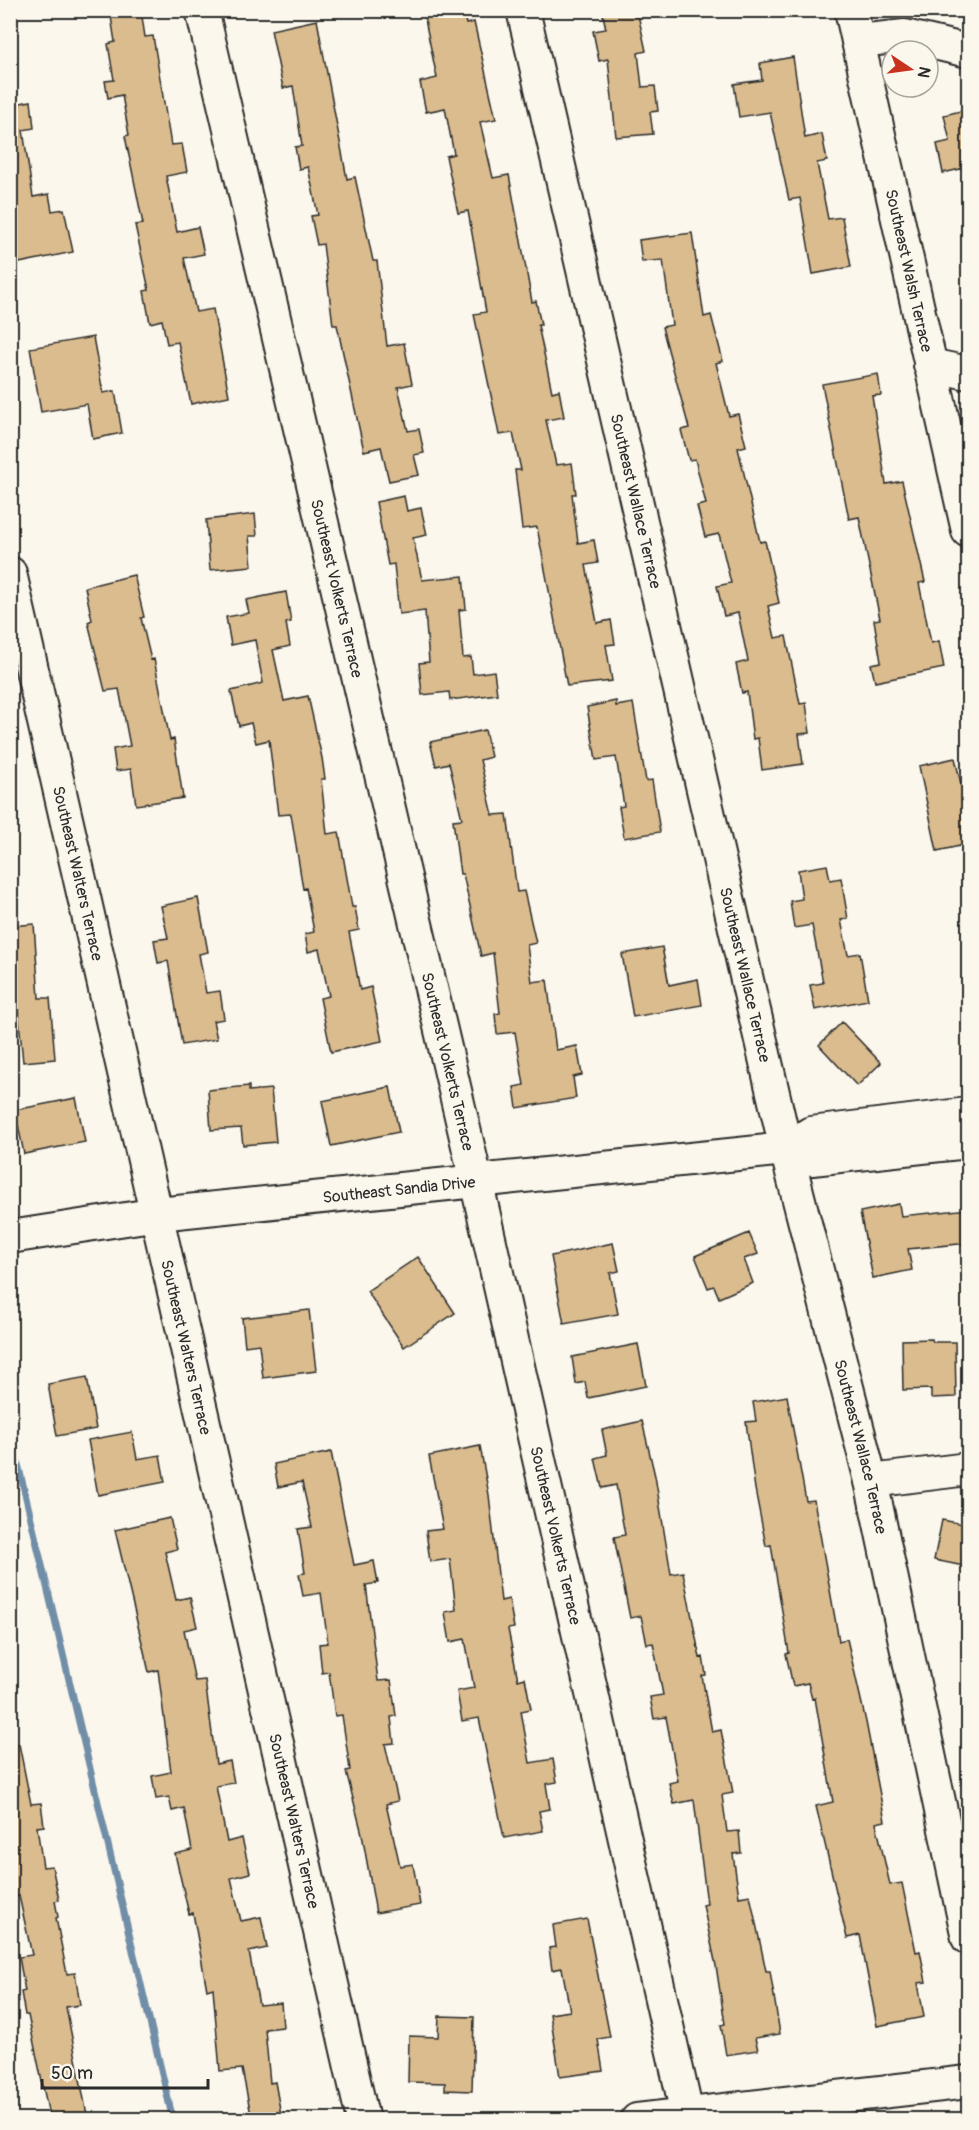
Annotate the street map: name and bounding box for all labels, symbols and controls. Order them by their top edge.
north arrow [880,39,940,99]
text: N [913,65,935,80]
street label: Southeast Walsh Terrace [881,187,937,354]
street label: Southeast Wallace Terrace [606,412,665,591]
street label: Southeast Volkerts Terrace [306,497,367,680]
street label: Southeast Walters Terrace [48,784,107,963]
street label: Southeast Wallace Terrace [715,885,775,1064]
street label: Southeast Volkerts Terrace [417,971,478,1153]
street label: Southeast Sandia Drive [322,1172,477,1208]
street label: Southeast Walters Terrace [156,1258,215,1437]
street label: Southeast Wallace Terrace [829,1358,891,1536]
street label: Southeast Volkerts Terrace [525,1444,585,1627]
street label: Southeast Walters Terrace [264,1732,323,1911]
scale bar [42,2052,208,2090]
text: 50 m [51,2062,93,2085]

